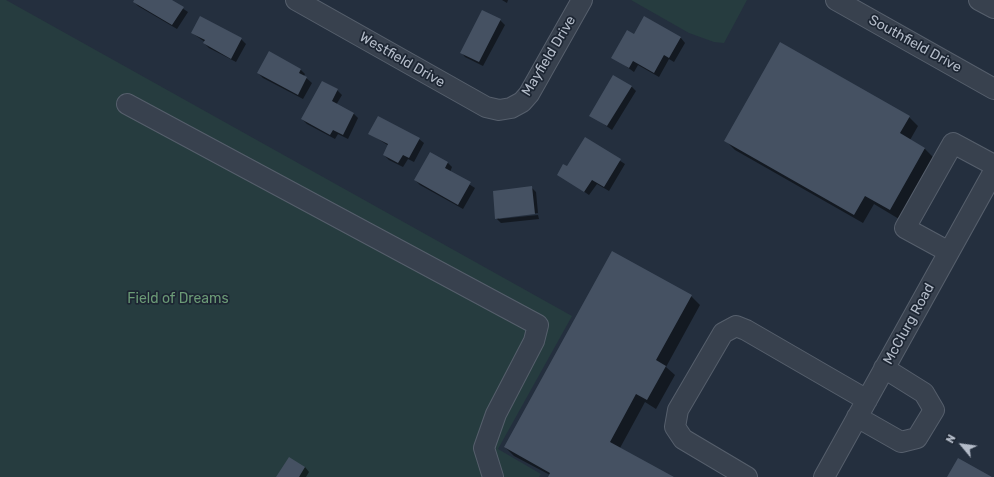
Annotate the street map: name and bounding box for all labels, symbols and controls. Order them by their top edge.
street label: Southfield Drive [866,12,964,76]
street label: Mayfield Drive [518,13,580,99]
street label: Westfield Drive [356,29,448,91]
street label: McClurg Road [880,281,938,367]
park label: Field of Dreams [127,291,229,307]
north arrow [942,425,982,465]
text: N [943,432,959,446]

